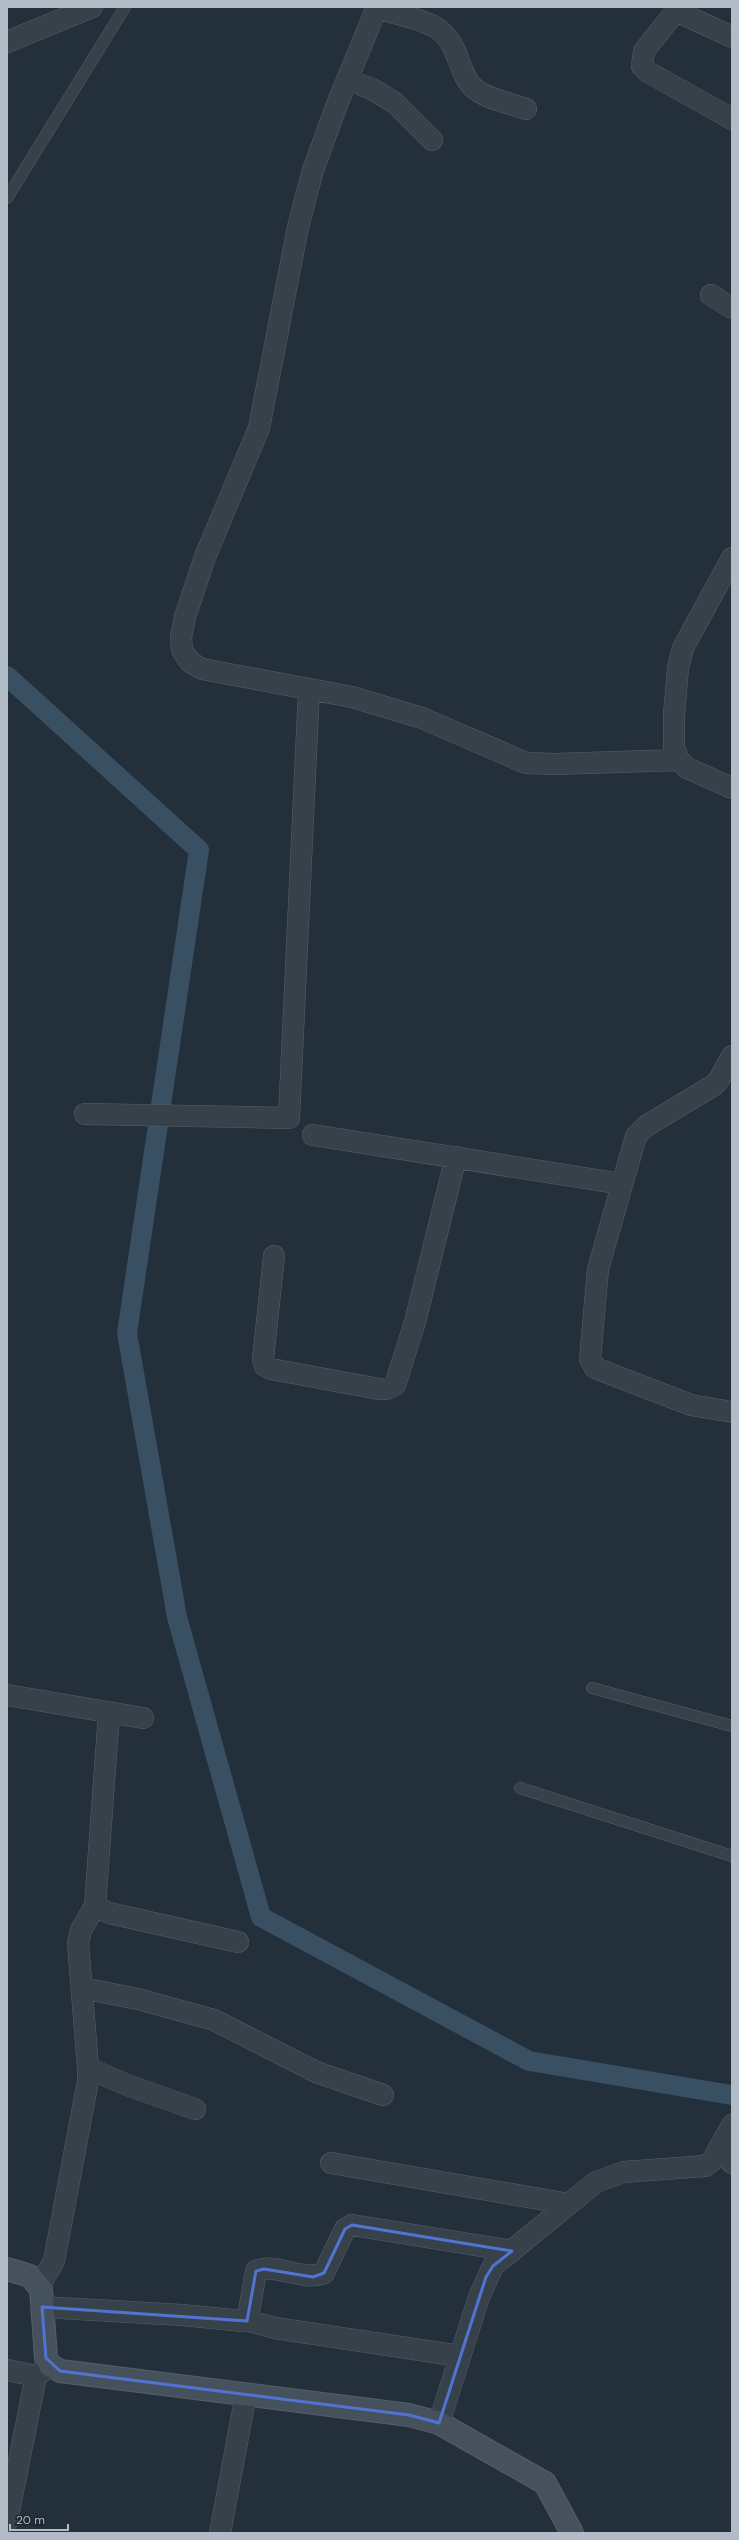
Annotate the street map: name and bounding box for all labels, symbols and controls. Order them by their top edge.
scale bar [10,2506,68,2532]
text: 20 m [16,2512,45,2528]

